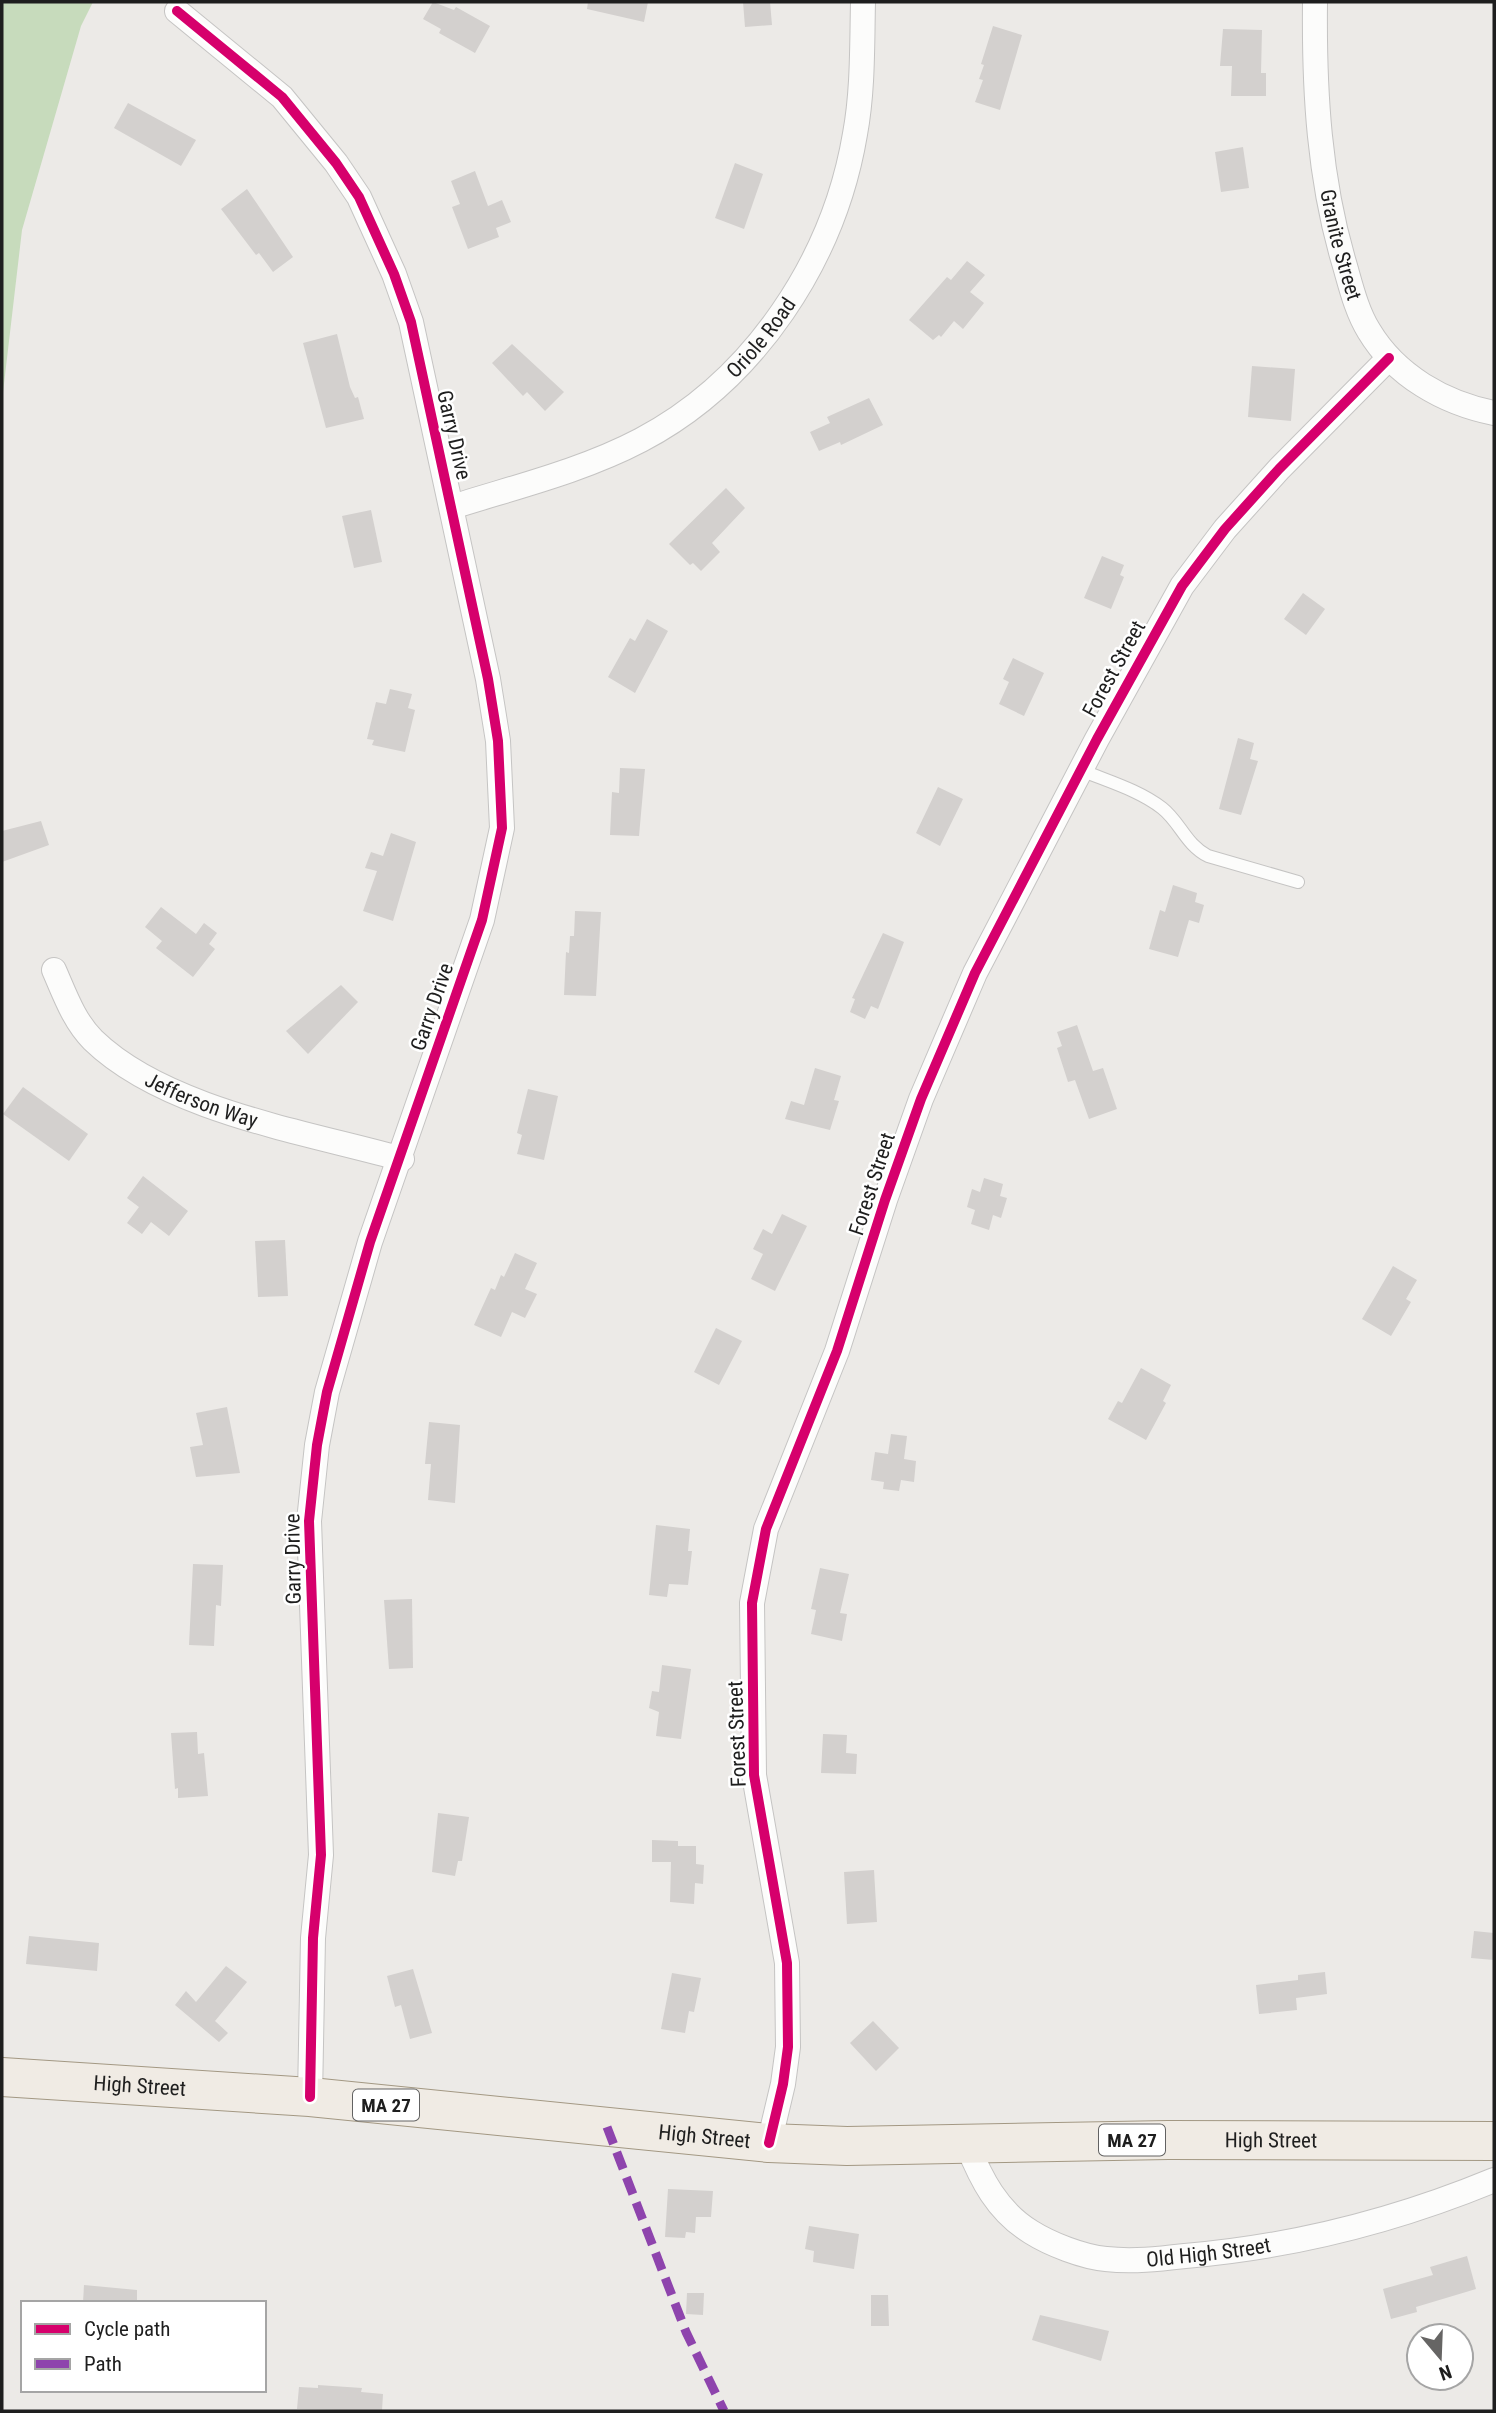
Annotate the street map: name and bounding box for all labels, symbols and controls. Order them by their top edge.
street label: Granite Street [1315,187,1366,303]
street label: Oriole Road [722,293,801,383]
street label: Garry Drive [432,388,476,482]
street label: Forest Street [1078,617,1150,721]
street label: Garry Drive [406,960,458,1054]
street label: Jefferson Way [141,1068,261,1133]
street label: Forest Street [844,1130,900,1238]
street label: Garry Drive [280,1513,306,1605]
street label: Forest Street [723,1680,751,1788]
street label: High Street [93,2071,187,2101]
road number: MA 27 [353,2090,419,2120]
street label: High Street [657,2120,752,2153]
road number: MA 27 [1099,2124,1165,2156]
street label: High Street [1225,2128,1317,2152]
street label: Old High Street [1145,2233,1273,2272]
legend [21,2301,266,2392]
text: Cycle path [84,2317,170,2341]
north arrow [1405,2322,1475,2392]
text: Path [84,2352,122,2376]
text: N [1436,2360,1455,2385]

